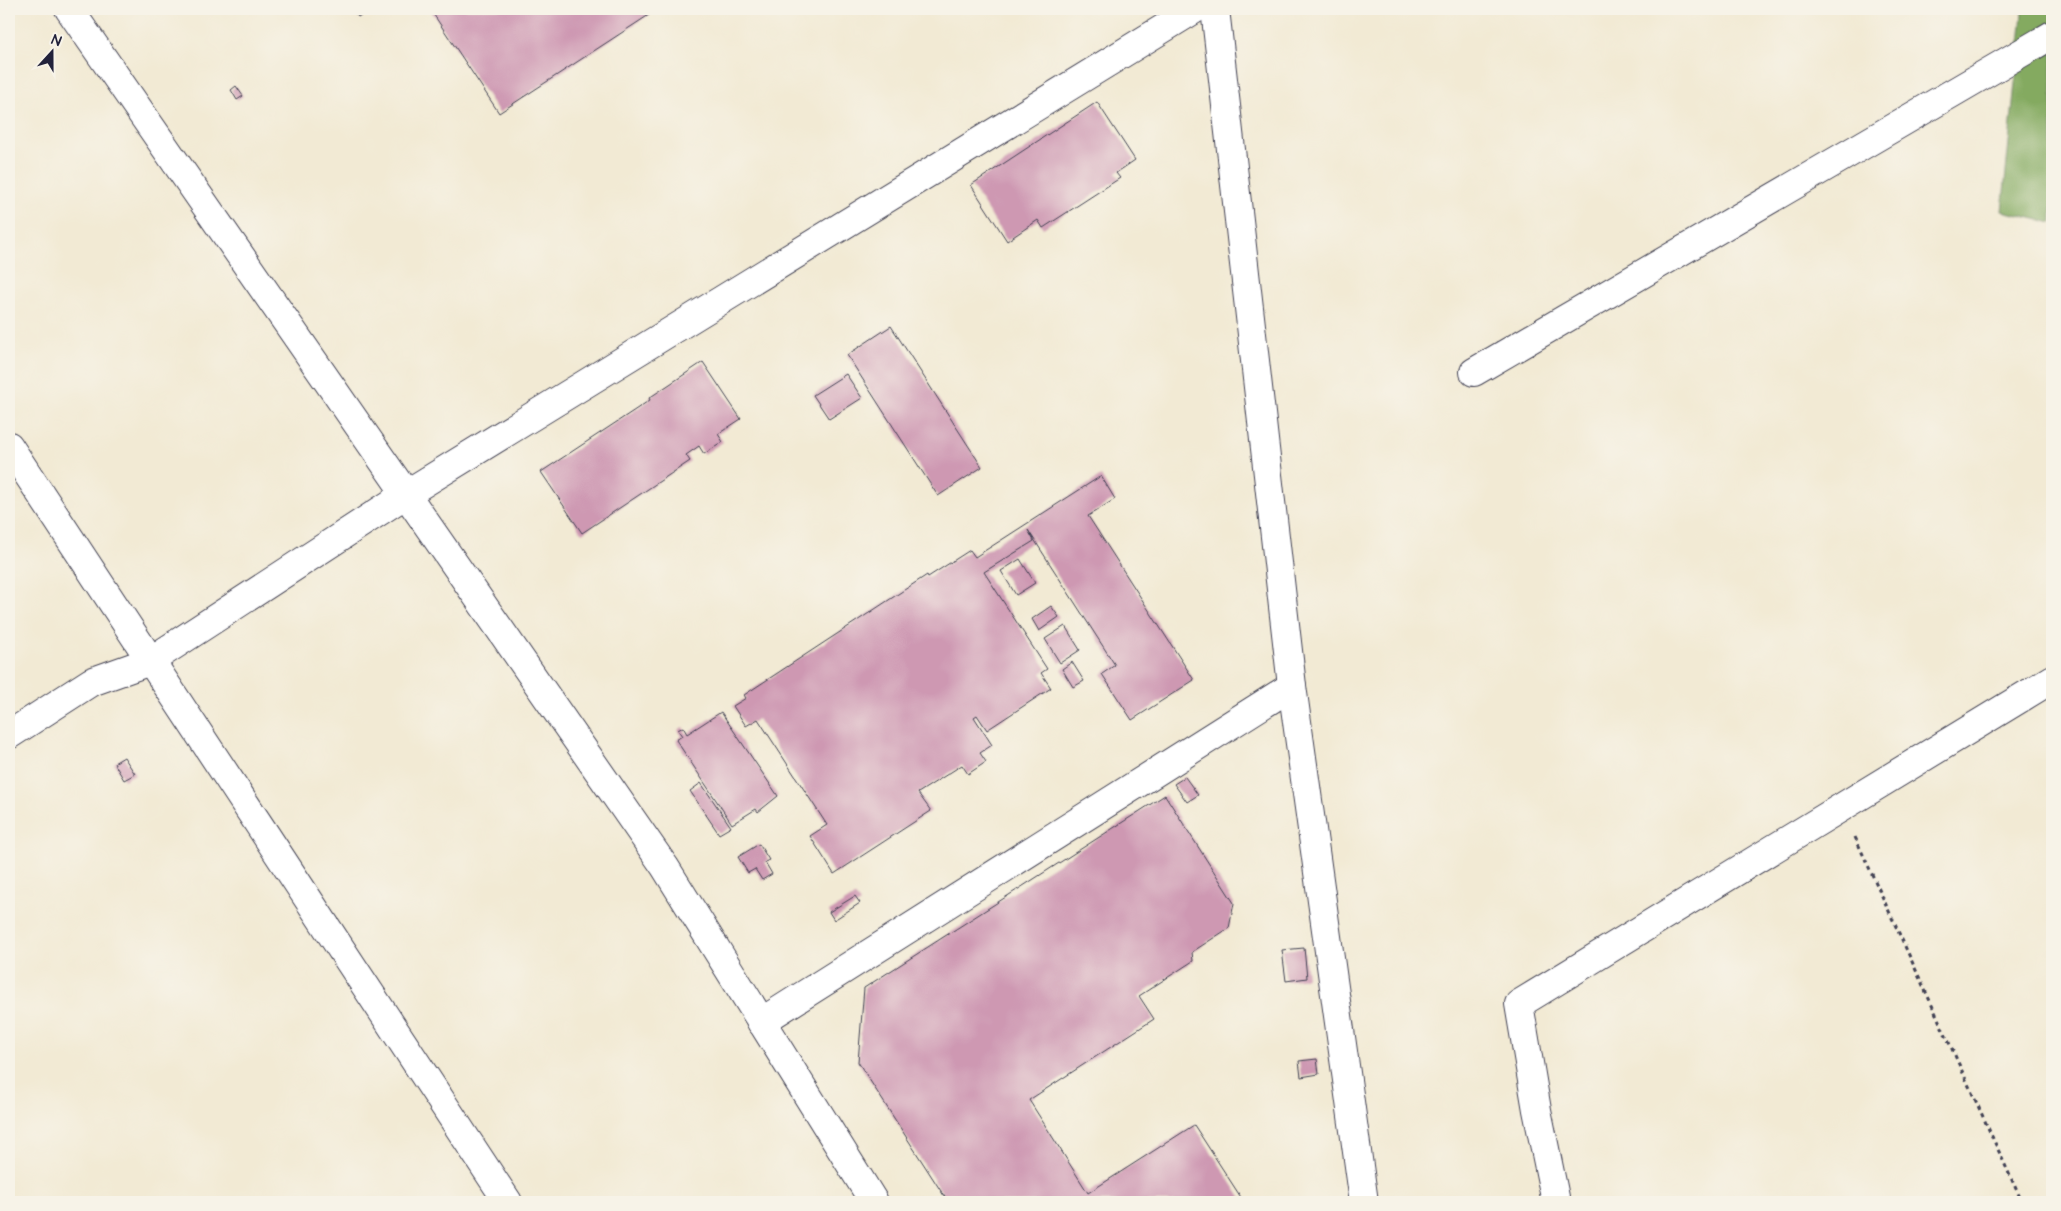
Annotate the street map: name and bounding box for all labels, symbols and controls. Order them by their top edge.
north arrow [28,28,78,78]
text: N [49,30,64,52]

